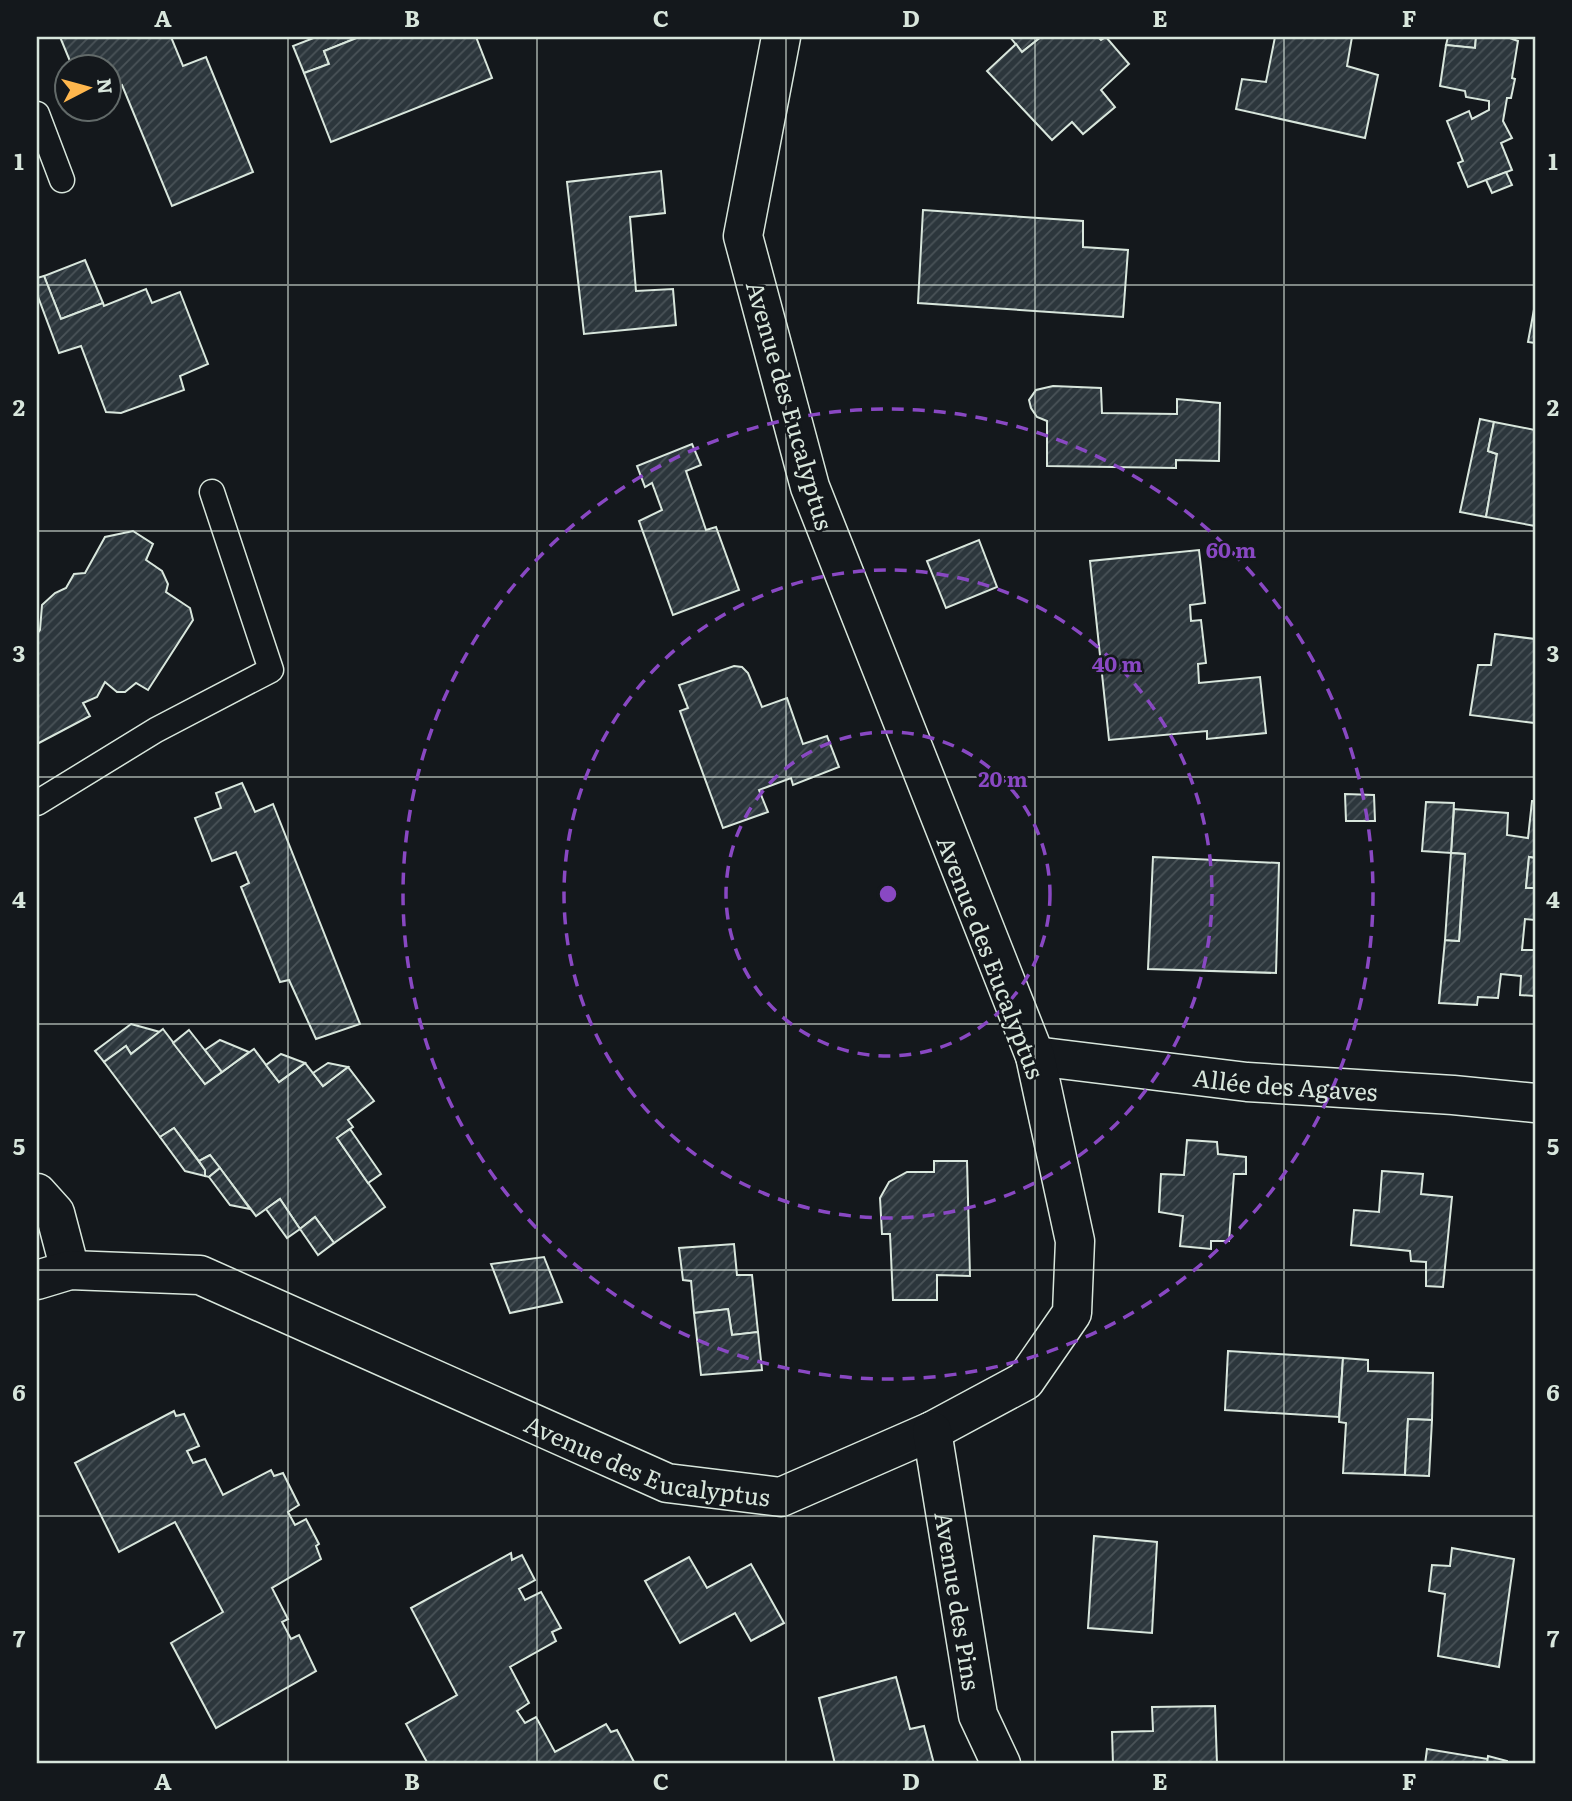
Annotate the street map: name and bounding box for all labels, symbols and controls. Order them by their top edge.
text: A [154,0,172,34]
text: B [404,0,420,34]
text: C [653,0,669,34]
text: D [902,0,920,34]
text: E [1152,0,1168,34]
text: F [1402,0,1417,34]
north arrow [52,52,122,122]
text: N [91,77,121,96]
text: 1 [14,143,24,177]
text: 1 [1548,143,1558,177]
street label: Avenue des Eucalyptus [739,276,843,534]
text: 2 [13,389,25,423]
text: 2 [1547,389,1559,423]
text: 60 m [1206,533,1256,564]
text: 3 [13,635,25,669]
text: 3 [1547,635,1559,669]
text: 40 m [1092,647,1142,678]
text: 20 m [978,762,1028,793]
street label: Avenue des Eucalyptus [930,831,1055,1084]
text: 4 [12,881,26,915]
text: 4 [1546,881,1560,915]
centre of rings [876,882,900,906]
street label: Allée des Agaves [1191,1058,1379,1108]
text: 5 [13,1128,25,1162]
text: 5 [1547,1128,1559,1162]
text: 6 [12,1374,26,1408]
text: 6 [1546,1374,1560,1408]
street label: Avenue des Eucalyptus [520,1405,773,1513]
street label: Avenue des Pins [928,1509,991,1693]
text: 7 [13,1620,26,1654]
text: 7 [1547,1620,1560,1654]
text: A [154,1763,172,1797]
text: B [404,1763,420,1797]
text: C [653,1763,669,1797]
text: D [902,1763,920,1797]
text: E [1152,1763,1168,1797]
text: F [1402,1763,1417,1797]

